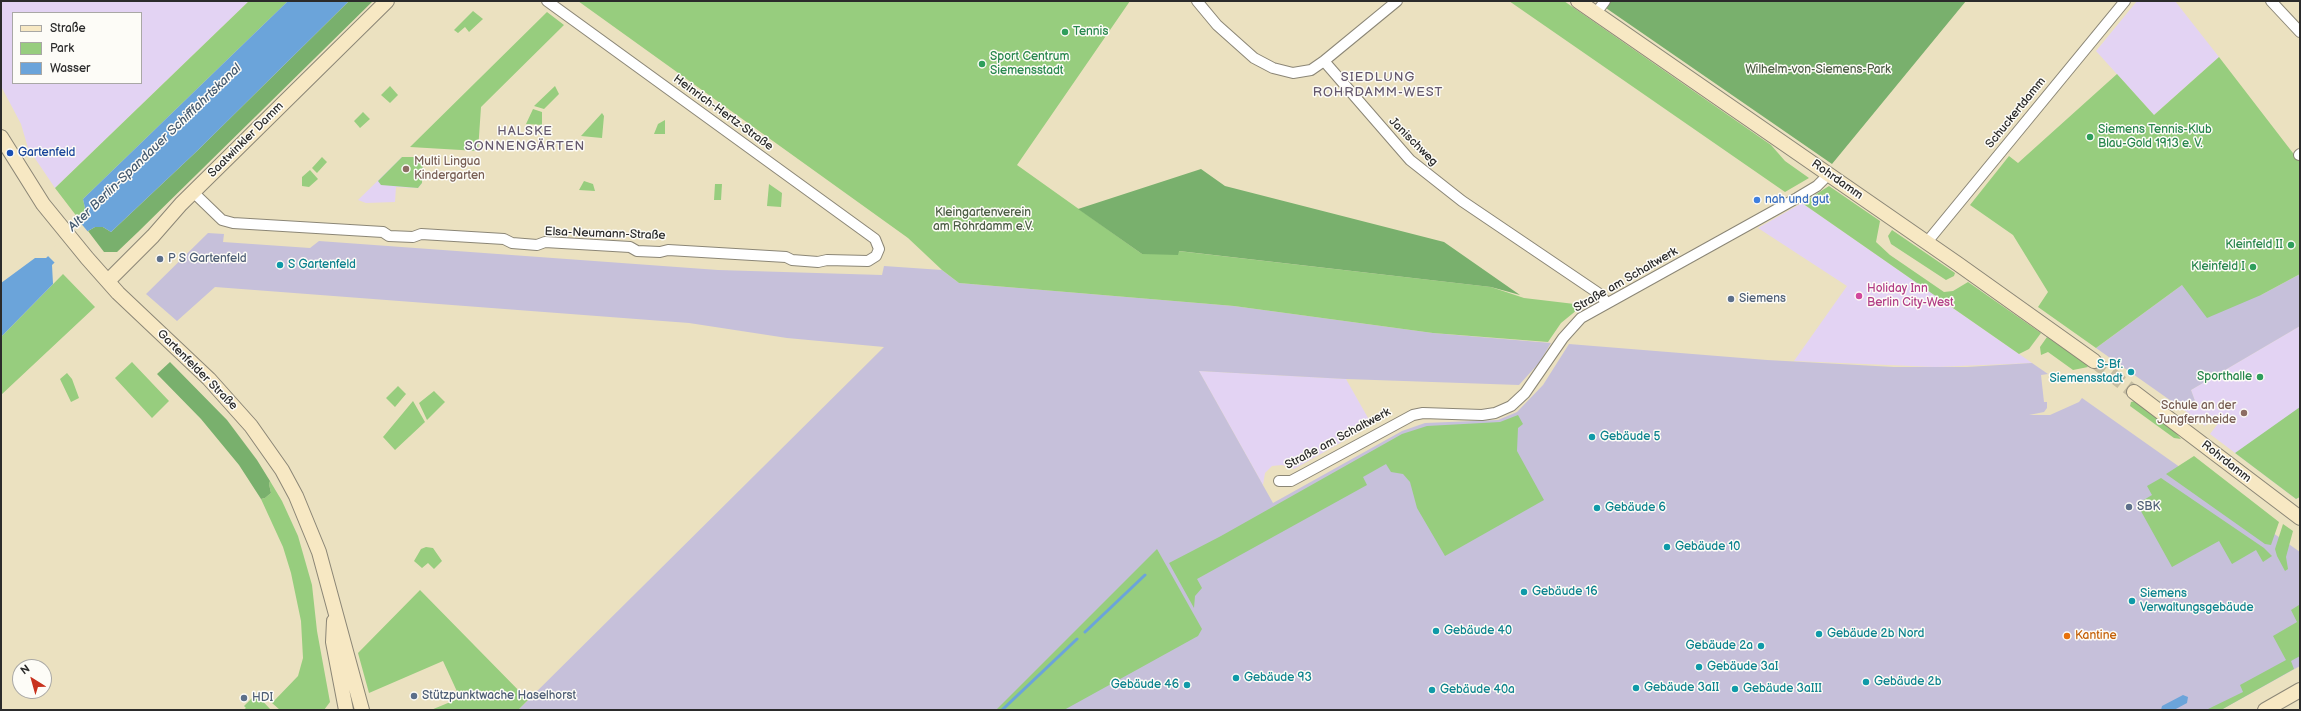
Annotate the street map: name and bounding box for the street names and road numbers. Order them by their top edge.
street label: Heinrich-Hertz-Straße [670,72,776,154]
street label: Schuckertdamm [1983,75,2049,151]
street label: Saatwinkler Damm [205,99,287,181]
street label: Janischweg [1386,115,1440,169]
street label: Rohrdamm [1808,157,1866,203]
street label: Elsa-Neumann-Straße [544,225,666,243]
street label: Straße am Schaltwerk [1571,244,1681,316]
street label: Gartenfelder Straße [154,327,240,413]
street label: Straße am Schaltwerk [1283,405,1393,473]
street label: Rohrdamm [2198,438,2254,486]

